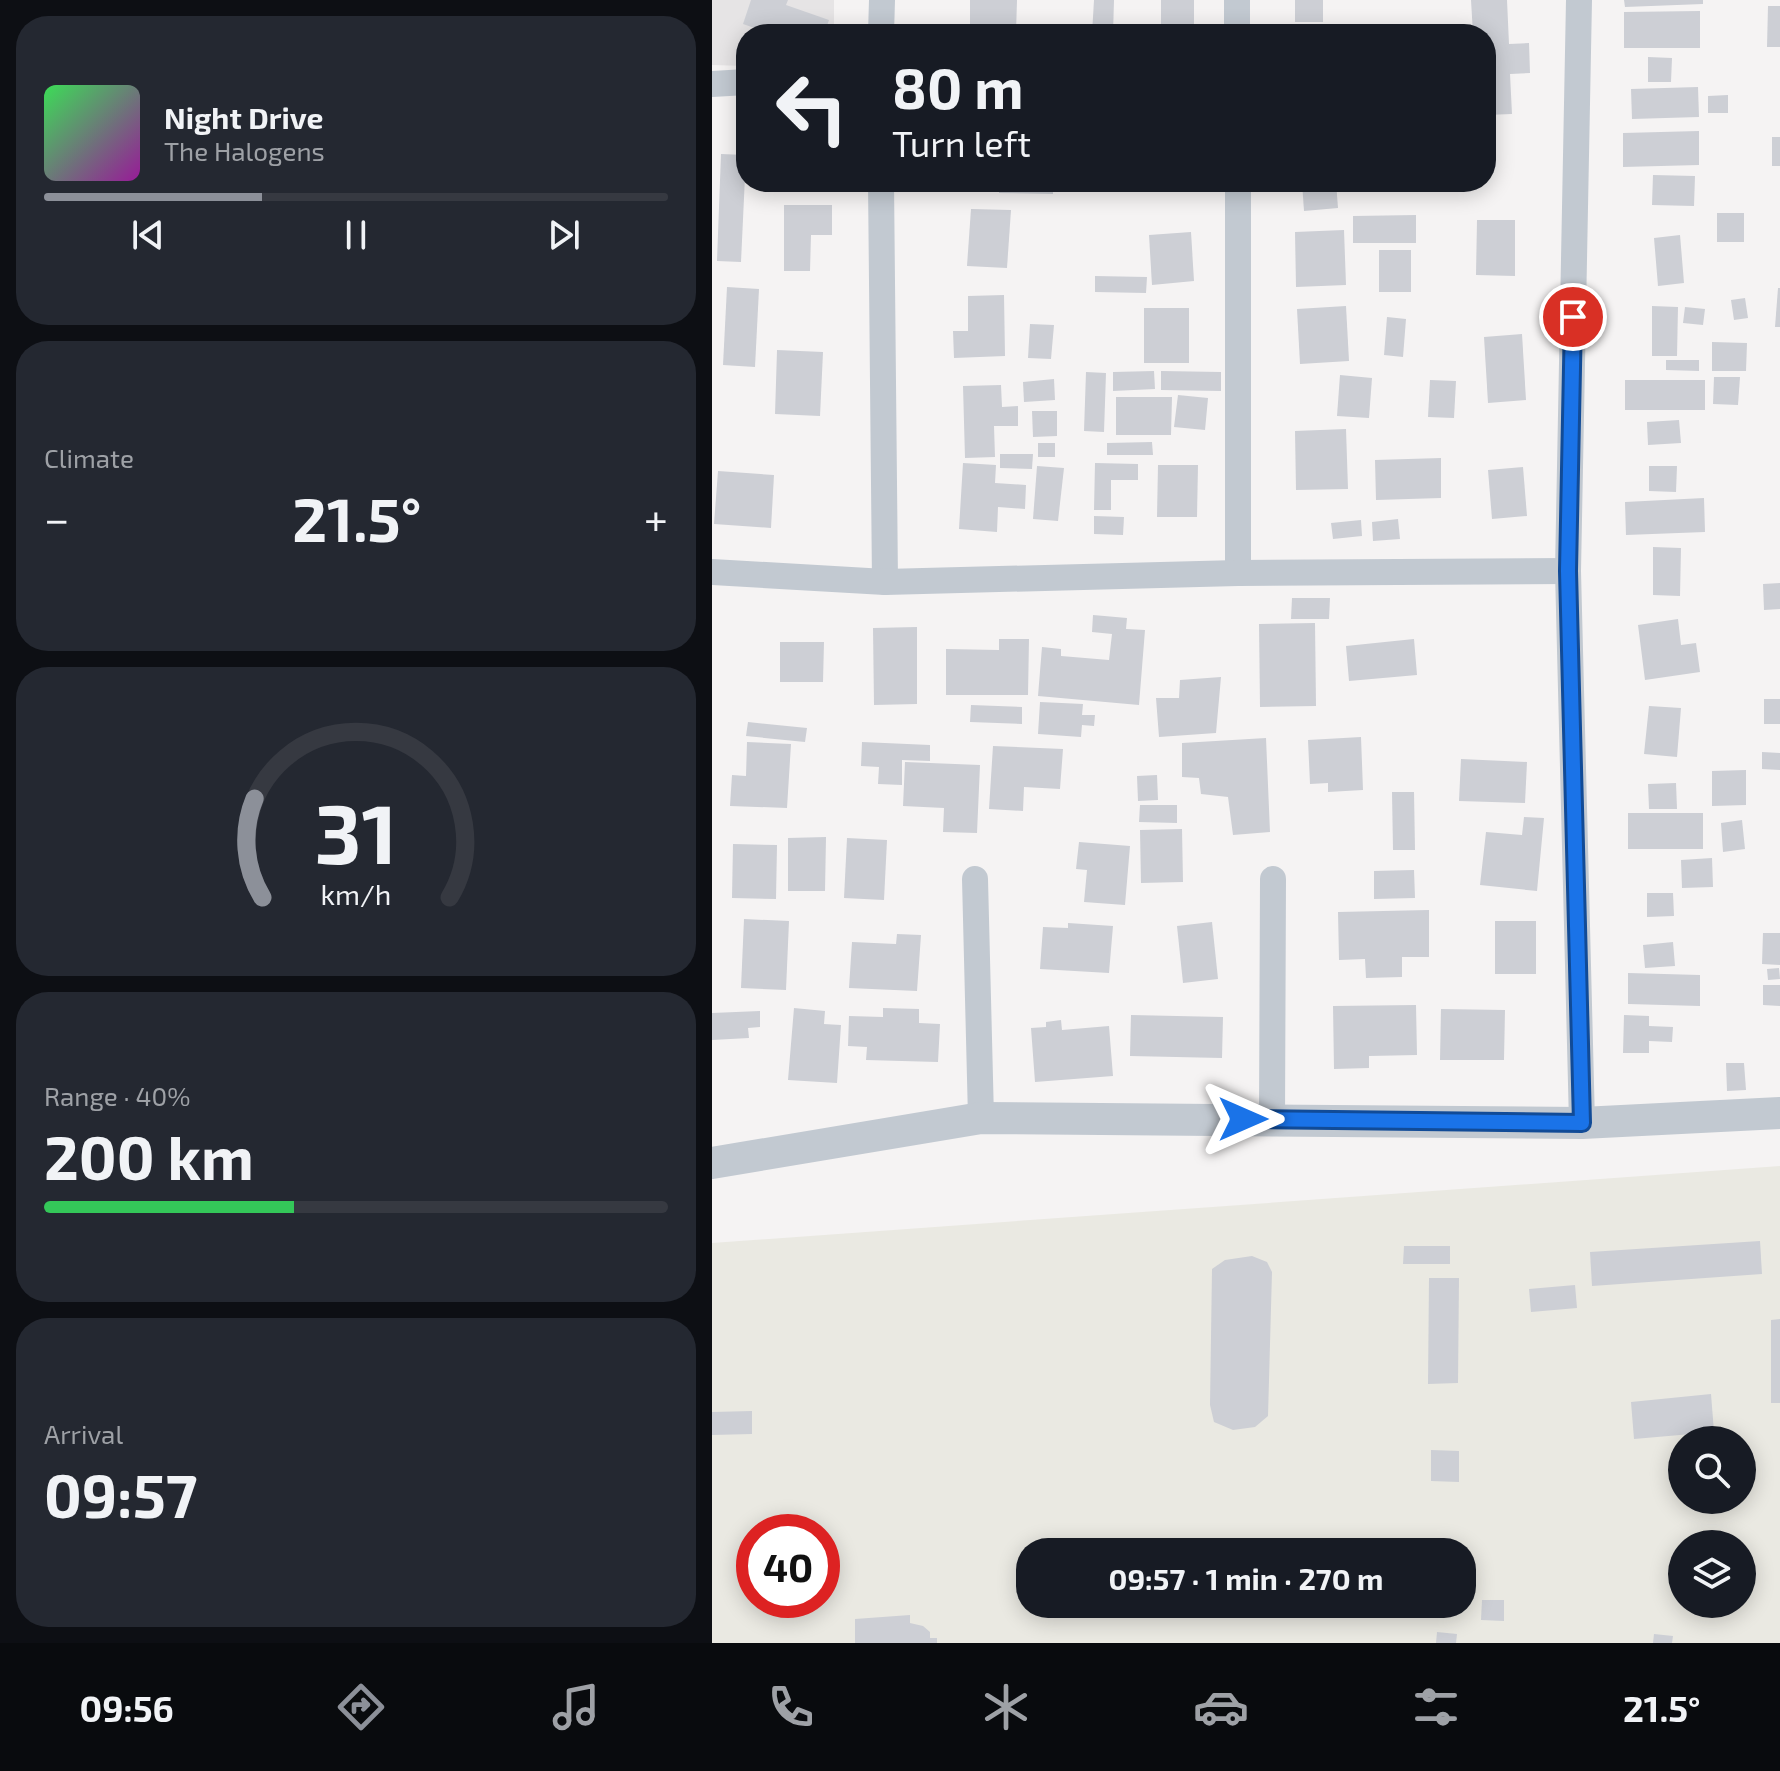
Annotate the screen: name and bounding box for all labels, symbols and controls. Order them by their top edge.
text: 80 m [892,53,1024,120]
icon: left [760,56,864,160]
text: Night Drive [164,99,323,135]
text: Turn left [892,121,1031,164]
text: The Halogens [164,135,325,166]
icon: previous [126,213,170,257]
icon: pause [334,213,378,257]
icon: next [542,213,586,257]
pin [1539,283,1607,351]
icon: arrive [1551,295,1595,339]
text: Climate [44,442,134,473]
text: 21.5° [292,482,421,554]
text: − [44,491,70,544]
text: + [644,491,668,544]
text: 31 [314,780,398,880]
text: km/h [321,876,391,911]
position arrow [1201,1077,1285,1161]
text: Range · 40% [44,1080,190,1111]
text: 200 km [44,1120,254,1192]
text: Arrival [44,1418,123,1449]
map controls [1668,1426,1756,1618]
button: search [1668,1426,1756,1514]
text: 09:57 [44,1458,197,1530]
speed limit sign: 40 [736,1514,840,1618]
button: layers [1668,1530,1756,1618]
text: 09:57 · 1 min · 270 m [1108,1560,1384,1596]
icon: directions [333,1679,389,1735]
icon: music [548,1679,604,1735]
icon: phone [763,1679,819,1735]
icon: climate [978,1679,1034,1735]
icon: car [1193,1679,1249,1735]
icon: filters [1408,1679,1464,1735]
text: 09:56 [80,1686,174,1729]
text: 21.5° [1623,1686,1700,1729]

